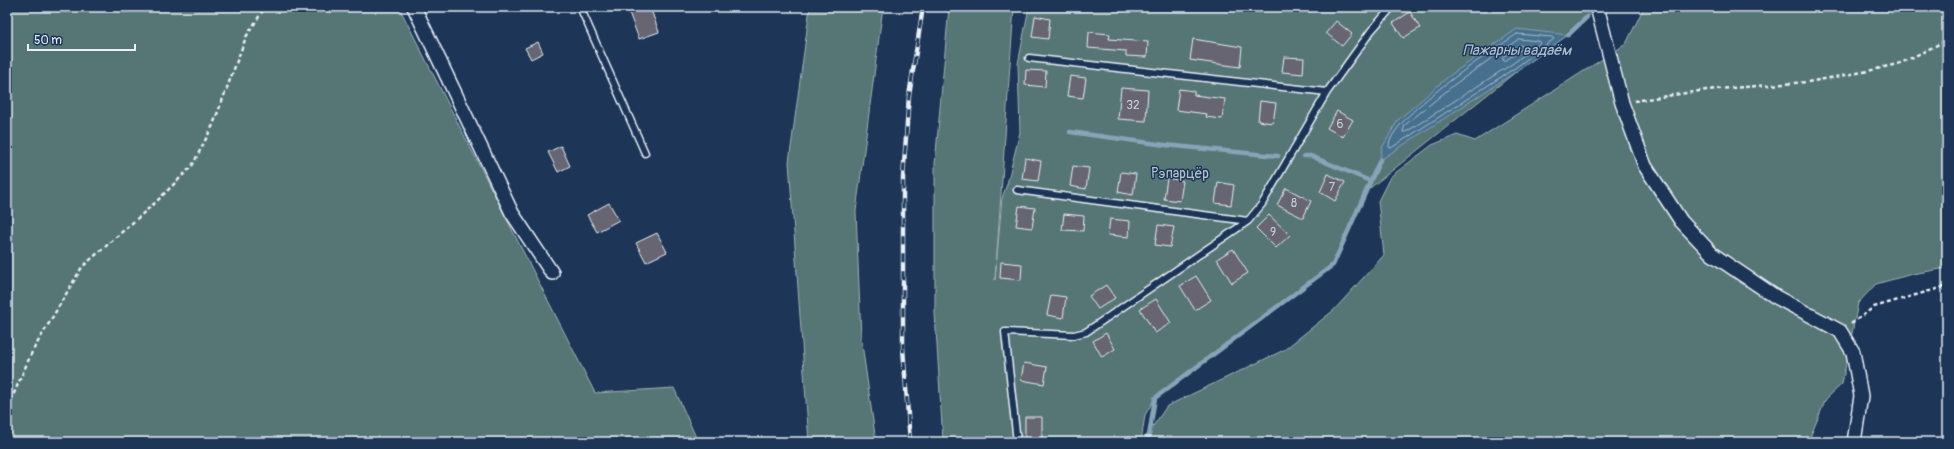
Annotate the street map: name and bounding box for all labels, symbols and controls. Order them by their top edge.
scale bar [28,26,135,52]
text: 50 m [34,33,62,48]
water label: Пажарны вадаём [1463,41,1572,60]
house number: 32 [1126,98,1140,113]
house number: 6 [1337,117,1344,132]
park label: Рэпарцёр [1151,165,1209,182]
house number: 7 [1329,180,1336,195]
house number: 8 [1291,196,1297,211]
house number: 9 [1270,225,1276,240]

